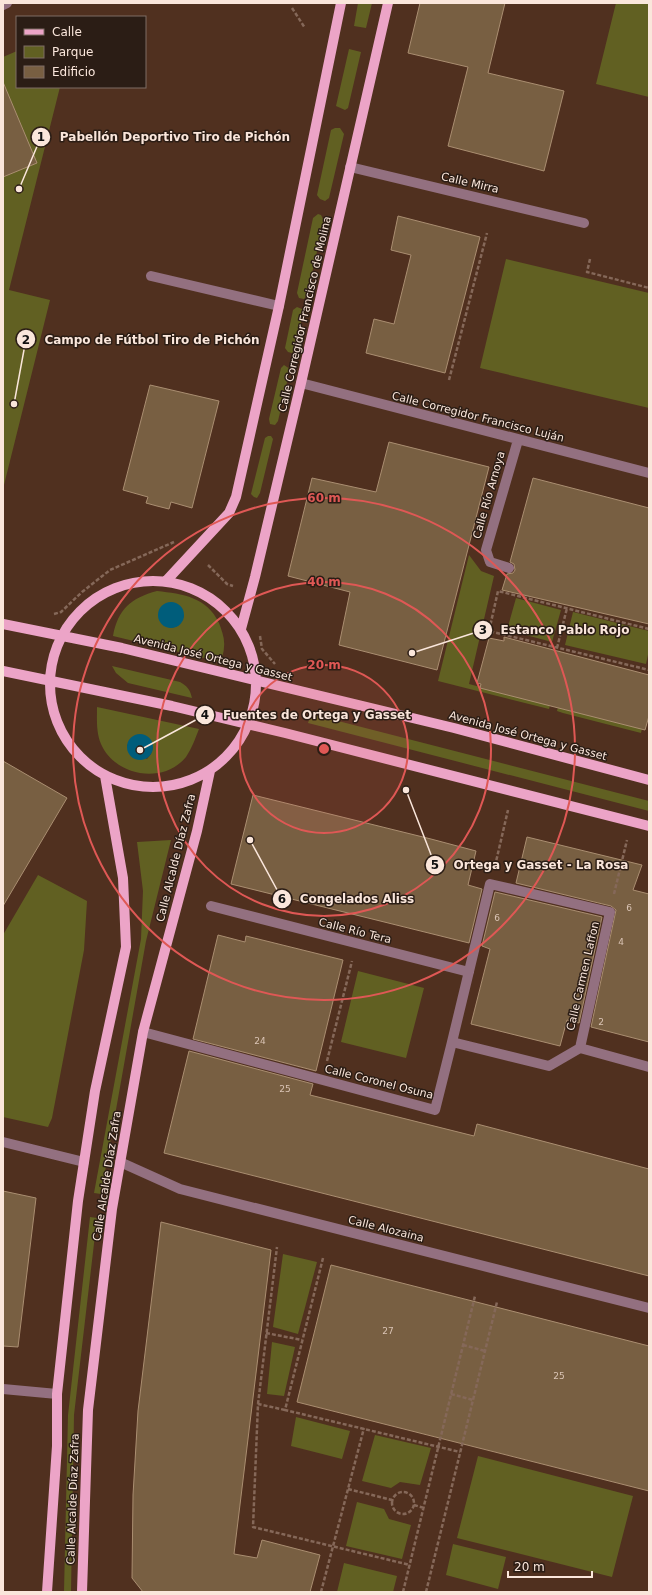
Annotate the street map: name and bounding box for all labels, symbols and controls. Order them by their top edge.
legend [16,16,146,88]
text: Calle [52,25,82,39]
text: Parque [52,45,93,59]
text: Edificio [52,65,95,79]
callout: Pabellón Deportivo Tiro de Pichón [31,125,298,149]
text: 1 [37,130,45,144]
text: Pabellón Deportivo Tiro de Pichón [60,130,290,144]
street label: Calle Mirra [440,170,500,196]
street label: Calle Corregidor Francisco de Molina [276,215,334,413]
callout: Campo de Fútbol Tiro de Pichón [16,327,267,351]
text: 2 [22,333,30,347]
text: Campo de Fútbol Tiro de Pichón [44,333,260,347]
street label: Calle Corregidor Francisco Luján [391,389,565,445]
street label: Calle Río Arnoya [470,450,508,540]
text: 60 m [307,491,341,505]
text: 40 m [307,575,341,589]
callout: Estanco Pablo Rojo [473,618,638,642]
text: 3 [479,623,487,637]
text: Estanco Pablo Rojo [501,623,629,637]
street label: Avenida José Ortega y Gasset [133,632,294,684]
text: 20 m [307,658,341,672]
callout: Fuentes de Ortega y Gasset [195,703,419,727]
text: 4 [201,708,209,722]
text: Fuentes de Ortega y Gasset [223,708,411,722]
street label: Avenida José Ortega y Gasset [448,709,609,764]
centre of rings [317,742,331,756]
street label: Calle Alcalde Díaz Zafra [154,793,198,923]
callout: Ortega y Gasset - La Rosa [425,853,636,877]
text: 5 [431,858,439,872]
text: Ortega y Gasset - La Rosa [454,858,628,872]
callout: Congelados Aliss [272,887,423,911]
text: 6 [278,892,286,906]
text: Congelados Aliss [300,892,414,906]
house number: 6 [626,903,632,913]
house number: 6 [494,913,500,923]
street label: Calle Río Tera [317,916,393,946]
street label: Calle Carmen Laffon [564,920,602,1032]
house number: 4 [618,937,624,947]
house number: 2 [598,1017,604,1027]
house number: 24 [254,1036,266,1046]
street label: Calle Coronel Osuna [323,1062,435,1102]
house number: 25 [279,1084,291,1094]
street label: Calle Alcalde Díaz Zafra [90,1110,124,1242]
street label: Calle Alozaina [347,1213,425,1245]
house number: 27 [382,1326,394,1336]
house number: 25 [553,1371,565,1381]
street label: Calle Alcalde Díaz Zafra [64,1433,82,1565]
scale bar [508,1553,592,1579]
text: 20 m [514,1560,545,1574]

